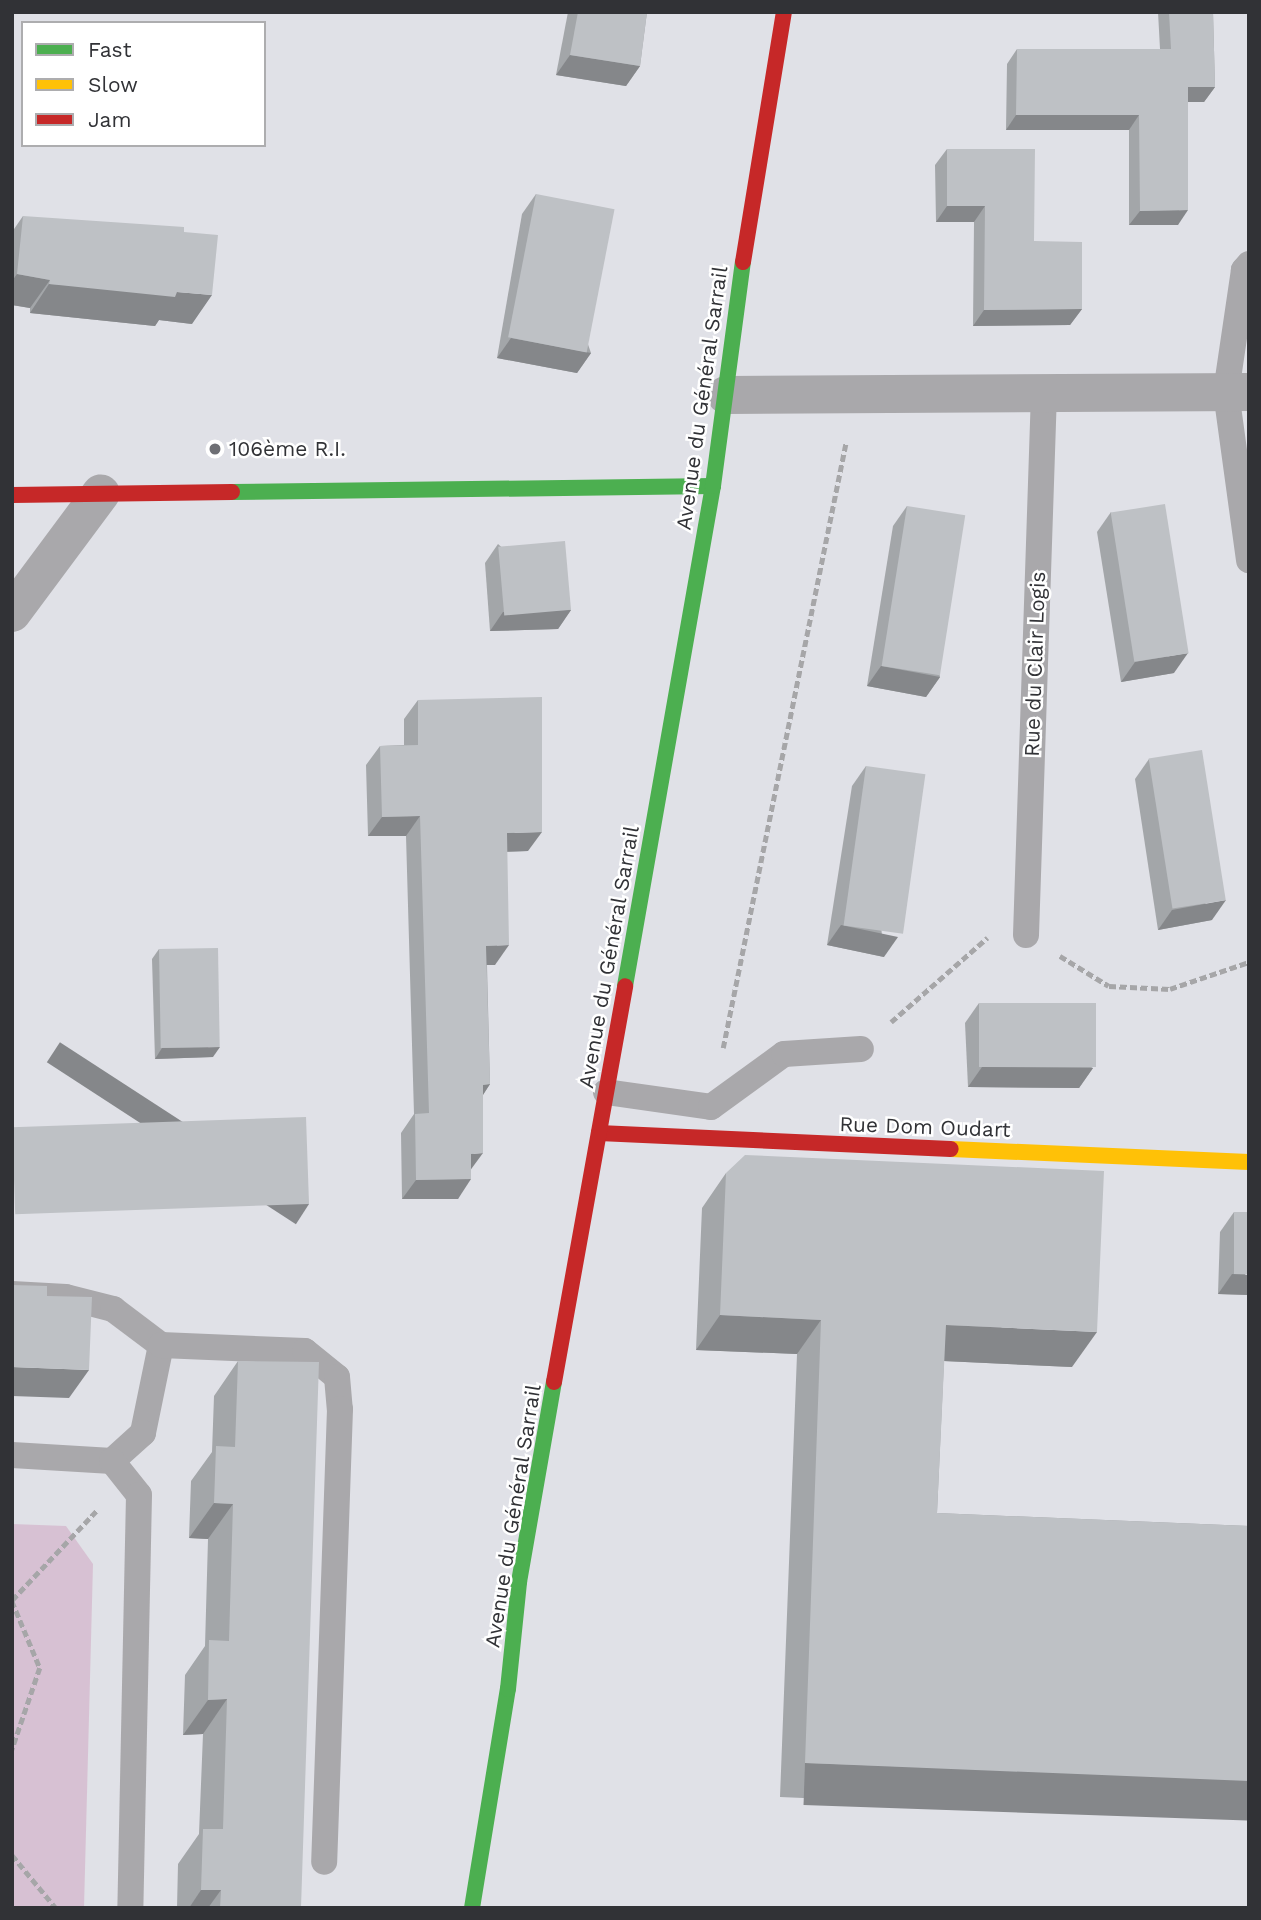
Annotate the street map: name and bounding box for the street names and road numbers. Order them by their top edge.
street label: Avenue du Général Sarrail [671,264,733,532]
street label: Rue du Clair Logis [1019,571,1051,757]
street label: Avenue du Général Sarrail [573,823,645,1091]
street label: Rue Dom Oudart [839,1111,1011,1143]
street label: Avenue du Général Sarrail [480,1382,546,1650]

